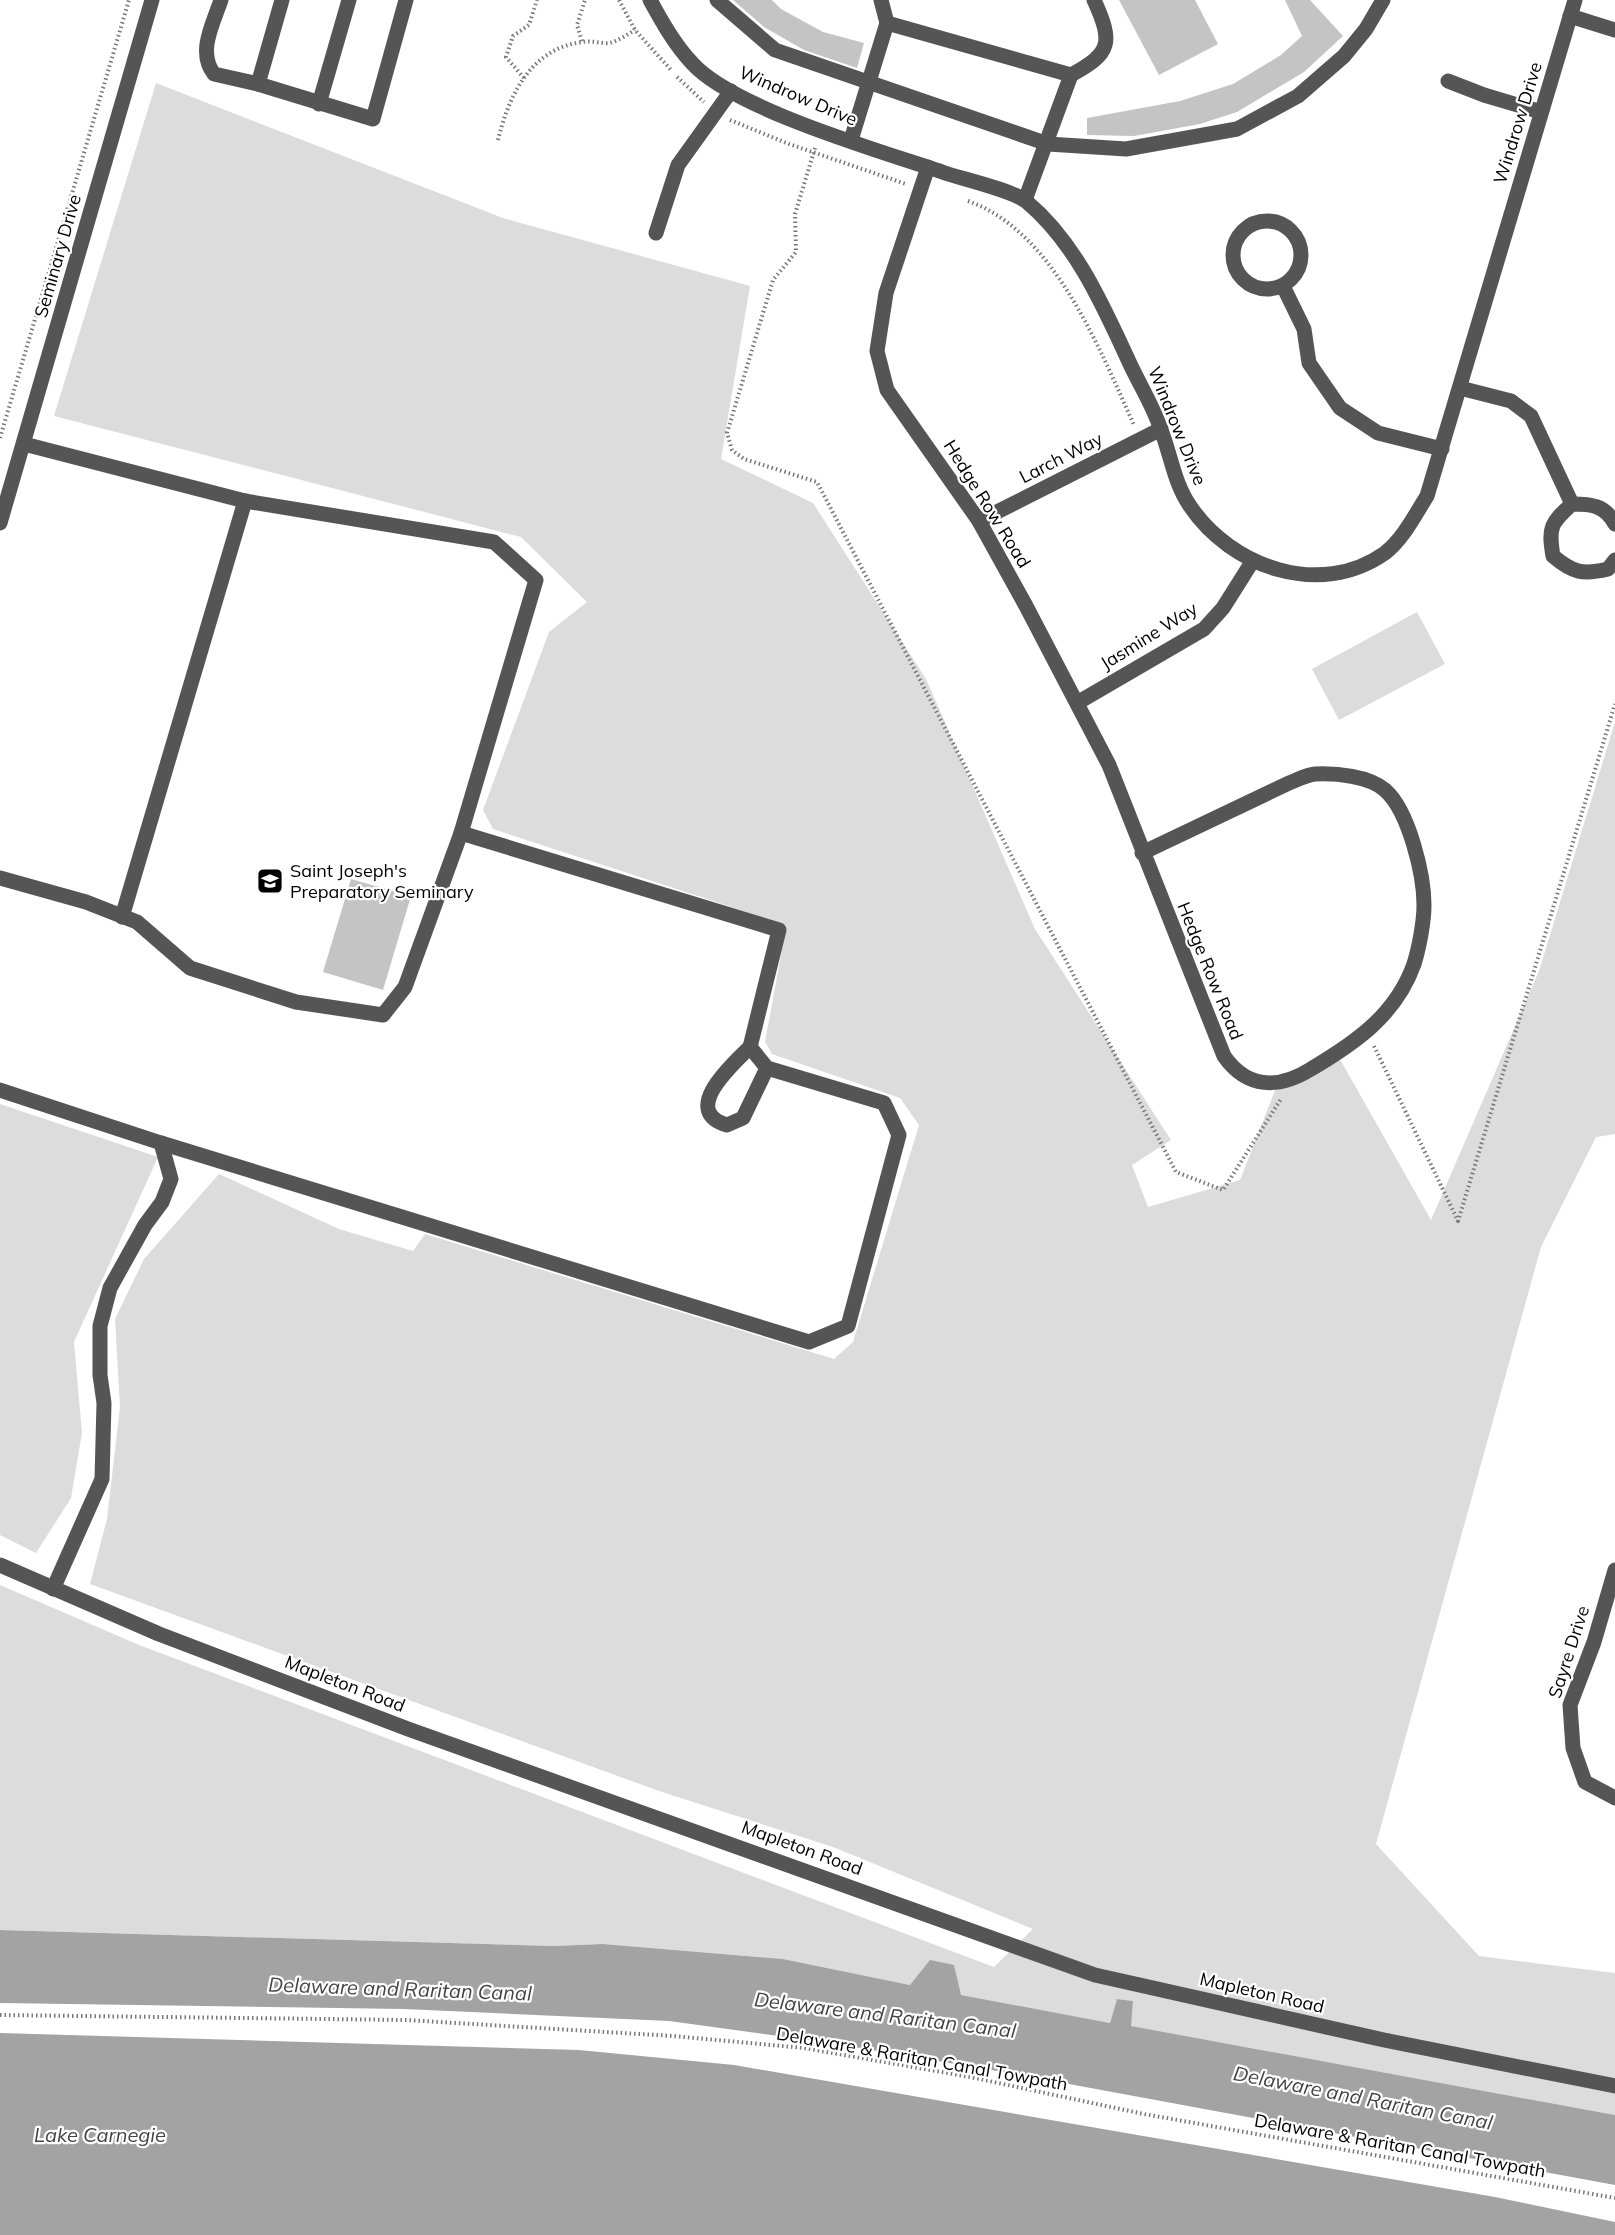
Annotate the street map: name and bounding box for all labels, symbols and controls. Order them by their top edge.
street label: Windrow Drive [1488,59,1547,186]
street label: Windrow Drive [736,60,861,131]
street label: Seminary Drive [29,192,86,320]
street label: Windrow Drive [1143,363,1212,489]
street label: Larch Way [1015,427,1107,488]
street label: Hedge Row Road [939,435,1036,572]
street label: Jasmine Way [1096,596,1202,674]
place label: Saint Joseph's Preparatory Seminary [290,859,474,903]
school or university icon: Saint Joseph's Preparatory Seminary [255,866,285,896]
street label: Hedge Row Road [1172,899,1249,1043]
street label: Sayre Drive [1543,1603,1594,1701]
street label: Mapleton Road [282,1650,409,1717]
street label: Mapleton Road [739,1815,866,1880]
street label: Mapleton Road [1198,1967,1327,2018]
water label: Delaware and Raritan Canal [268,1971,532,2006]
water label: Delaware and Raritan Canal [753,1986,1018,2043]
street label: Delaware & Raritan Canal Towpath [775,2022,1070,2095]
water label: Delaware and Raritan Canal [1231,2060,1495,2135]
street label: Delaware & Raritan Canal Towpath [1253,2109,1548,2182]
water label: Lake Carnegie [34,2122,166,2147]

